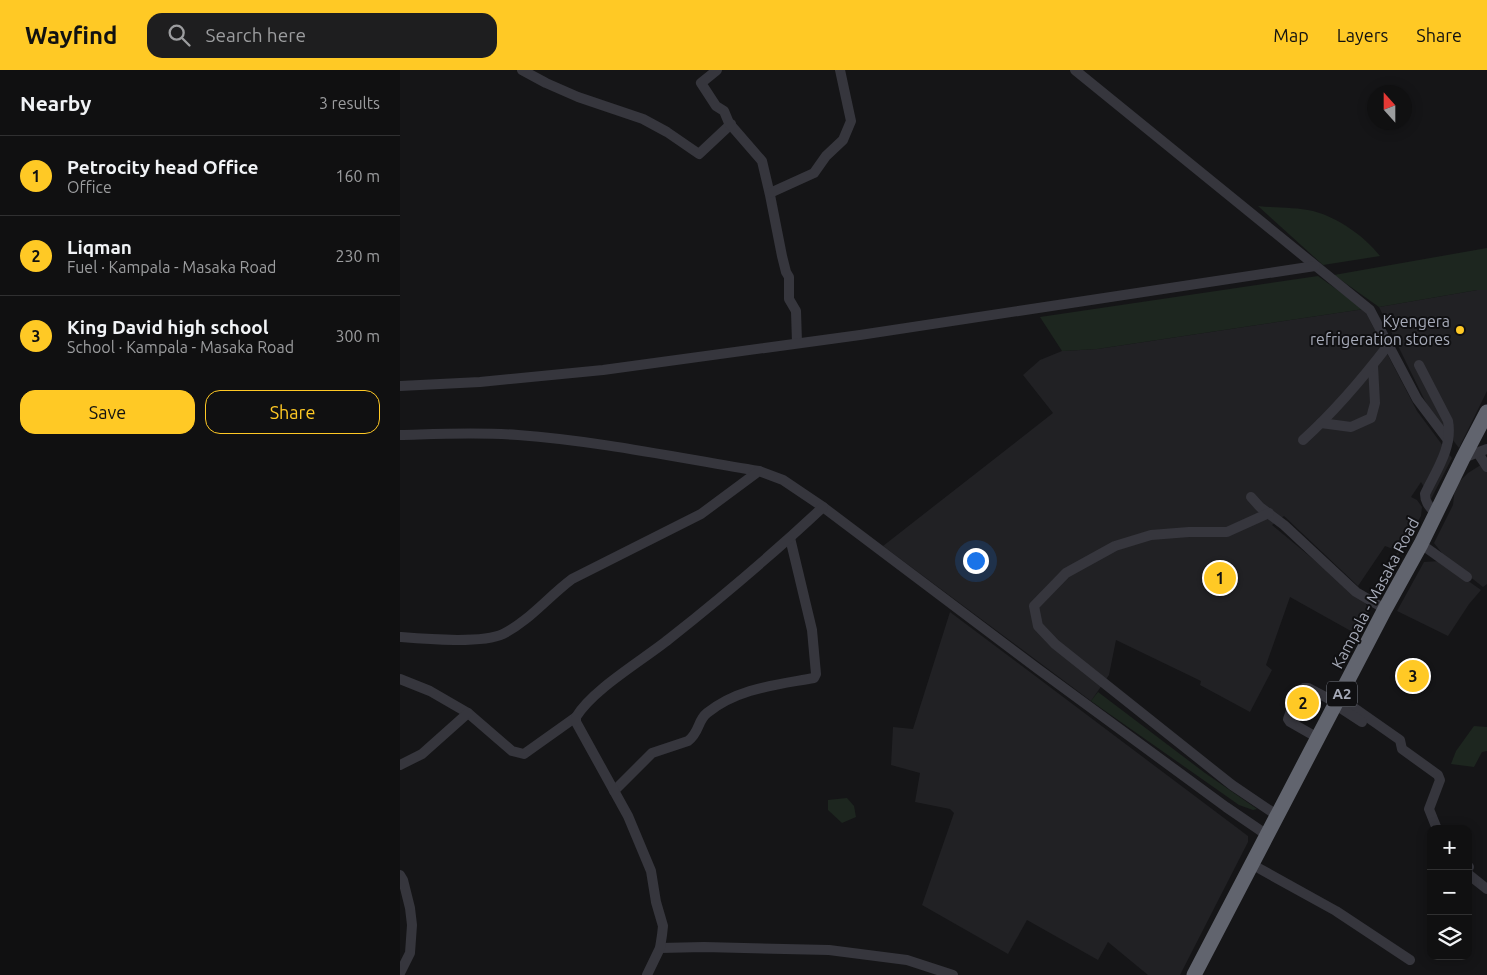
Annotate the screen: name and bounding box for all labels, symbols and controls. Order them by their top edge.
search box [147,13,497,58]
icon: search [165,21,193,49]
text: Wayfind [25,22,117,49]
text: Search here [205,24,306,46]
text: Map [1273,25,1309,45]
text: Layers [1337,25,1388,45]
text: Share [1416,25,1462,45]
north arrow [1367,85,1412,130]
text: Nearby [20,91,91,115]
text: 3 results [319,94,380,112]
text: Petrocity head Office [67,156,258,178]
text: 1 [31,167,41,185]
text: 160 m [335,167,380,185]
text: Office [67,178,112,196]
text: Liqman [67,236,132,258]
text: 2 [31,247,41,265]
text: 230 m [335,247,380,265]
text: Fuel · Kampala - Masaka Road [67,258,276,276]
place label: Kyengera refrigeration stores [1310,312,1450,348]
text: King David high school [67,316,269,338]
marker: Kyengera refrigeration stores [1454,324,1466,336]
text: 3 [31,327,41,345]
text: 300 m [335,327,380,345]
text: School · Kampala - Masaka Road [67,338,294,356]
button: Save [20,390,195,434]
button: Share [205,390,380,434]
street label: Kampala - Masaka Road [1328,515,1422,671]
your location [963,548,989,574]
pin: 1 [1204,559,1236,597]
pin: 3 [1397,657,1429,695]
road number: A2 [1327,682,1357,706]
pin: 2 [1287,684,1319,722]
map controls [1427,825,1472,960]
button: + [1427,825,1472,870]
button: − [1427,870,1472,915]
button: layers [1427,915,1472,960]

